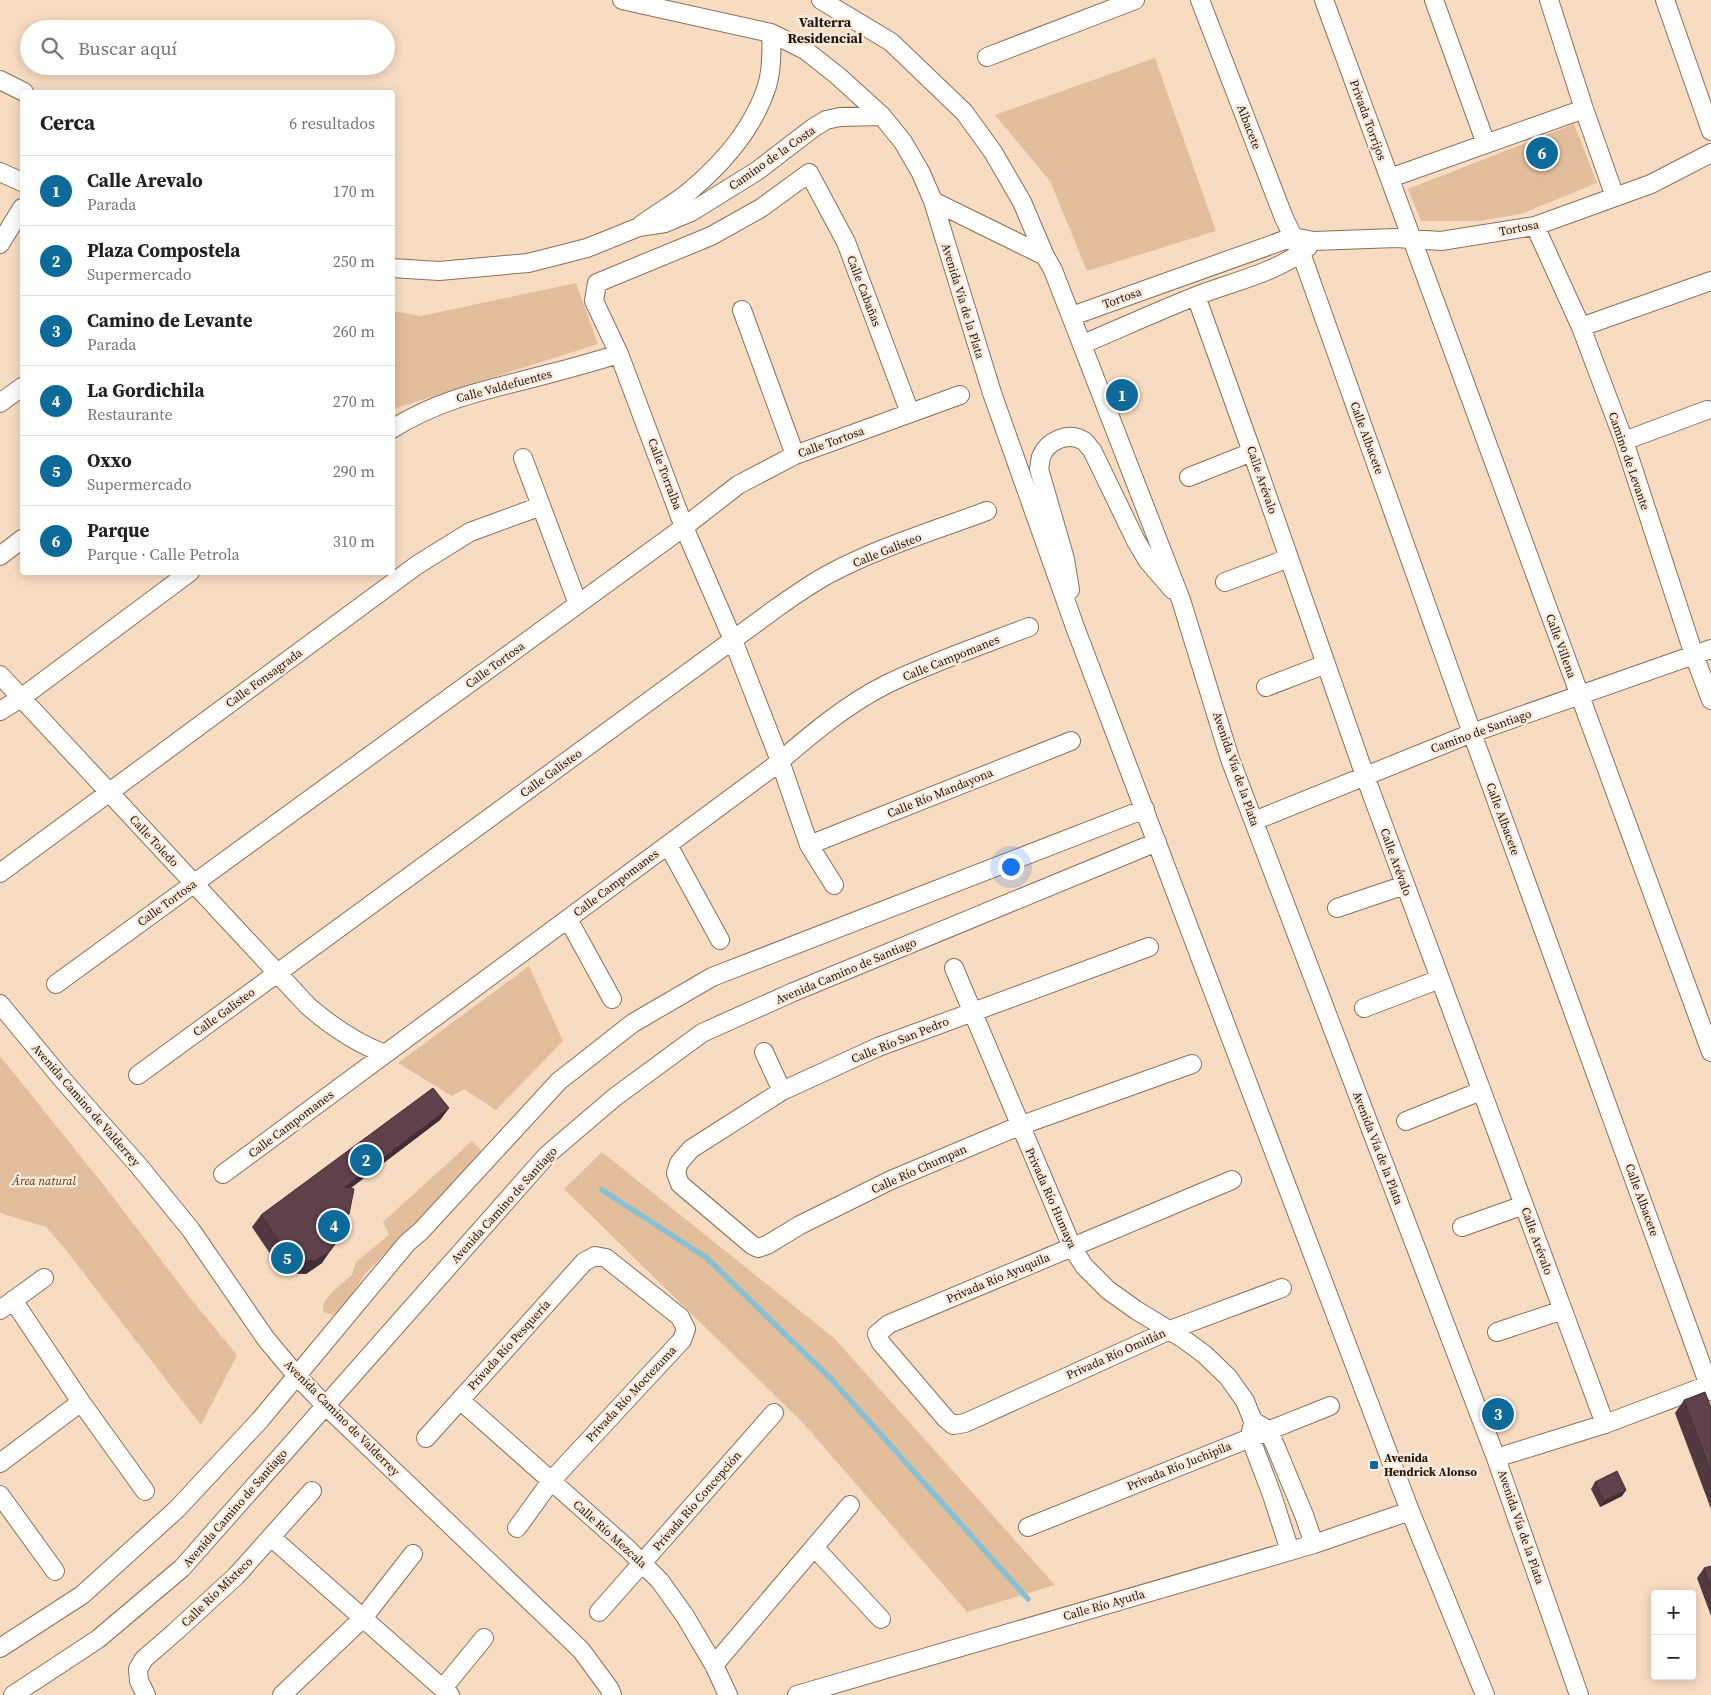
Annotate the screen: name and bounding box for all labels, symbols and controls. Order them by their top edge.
district label: Valterra Residencial [787,12,863,48]
search box [20,20,395,75]
icon: search [38,34,66,62]
text: Buscar aquí [78,35,177,61]
street label: Privada Torrijos [1346,78,1390,162]
street label: Albacete [1233,102,1265,152]
text: Cerca [40,108,95,137]
text: 6 resultados [289,112,375,134]
street label: Camino de la Costa [726,122,819,194]
pin: 6 [1526,134,1558,172]
text: Calle Arevalo [87,167,203,193]
text: 1 [52,180,60,202]
text: 170 m [333,180,375,202]
text: Parada [87,193,136,215]
street label: Tortosa [1498,216,1541,240]
text: Plaza Compostela [87,237,240,263]
street label: Avenida Vía de la Plata [938,241,988,362]
text: 2 [52,250,60,272]
text: 250 m [333,250,375,272]
street label: Calle Cabañas [843,253,885,329]
text: Supermercado [87,263,191,285]
street label: Tortosa [1100,283,1144,312]
text: Camino de Levante [87,307,253,333]
text: 3 [52,320,60,342]
text: 260 m [333,320,375,342]
text: Parada [87,333,136,355]
street label: Calle Valdefuentes [454,366,554,406]
pin: 1 [1106,376,1138,414]
text: La Gordichila [87,377,205,403]
text: 4 [52,390,60,412]
text: 270 m [333,390,375,412]
street label: Calle Albacete [1346,399,1388,477]
text: Restaurante [87,403,173,425]
street label: Camino de Levante [1605,410,1653,512]
street label: Calle Tortosa [796,422,867,461]
street label: Calle Torralba [644,436,686,513]
street label: Calle Arévalo [1243,444,1281,516]
text: Oxxo [87,447,132,473]
text: 5 [52,460,60,482]
text: 290 m [333,460,375,482]
text: Supermercado [87,473,191,495]
text: Parque [87,517,149,543]
street label: Calle Galisteo [850,529,924,571]
text: 6 [52,530,60,552]
text: 310 m [333,530,375,552]
text: Parque · Calle Petrola [87,543,240,565]
street label: Calle Villena [1542,612,1580,681]
street label: Calle Campomanes [900,631,1002,685]
street label: Calle Tortosa [462,638,529,692]
street label: Calle Fonsagrada [222,644,306,711]
street label: Camino de Santiago [1428,705,1534,757]
street label: Avenida Vía de la Plata [1209,710,1263,829]
street label: Calle Galisteo [517,745,586,801]
street label: Calle Río Mandayona [885,764,996,822]
street label: Calle Albacete [1482,780,1524,858]
street label: Calle Toledo [126,812,182,871]
street label: Calle Arévalo [1376,826,1416,898]
street label: Calle Campomanes [570,846,662,920]
your location [998,854,1024,880]
street label: Calle Tortosa [134,876,201,930]
street label: Avenida Camino de Santiago [773,934,919,1008]
street label: Calle Galisteo [190,984,259,1040]
street label: Calle Río San Pedro [849,1013,952,1067]
street label: Avenida Camino de Valderrey [28,1040,144,1170]
street label: Calle Campomanes [245,1087,337,1161]
street label: Avenida Vía de la Plata [1349,1089,1407,1208]
pin: 2 [350,1141,382,1179]
street label: Calle Río Chumpan [869,1141,969,1197]
street label: Avenida Camino de Santiago [447,1143,561,1267]
street label: Privada Río Humaya [1022,1145,1081,1252]
street label: Calle Albacete [1621,1161,1663,1239]
park label: Área natural [11,1173,77,1189]
street label: Calle Arévalo [1517,1205,1557,1277]
pin: 4 [318,1207,350,1245]
pin: 5 [271,1239,303,1277]
street label: Privada Río Ayuquila [944,1249,1053,1307]
street label: Privada Río Pesquería [464,1296,554,1394]
street label: Privada Río Omitlán [1064,1325,1168,1383]
street label: Privada Río Moctezuma [582,1342,680,1446]
street label: Avenida Camino de Valderrey [281,1357,404,1480]
pin: 3 [1482,1395,1514,1433]
street label: Privada Río Juchipila [1124,1437,1234,1494]
street label: Avenida Camino de Santiago [179,1445,291,1570]
street label: Privada Río Concepción [649,1448,745,1554]
place label: Avenida Hendrick Alonso [1384,1450,1477,1480]
marker: Avenida Hendrick Alonso [1368,1459,1380,1471]
street label: Avenida Vía de la Plata [1494,1468,1548,1587]
street label: Calle Río Mezcala [570,1497,651,1572]
street label: Calle Río Mixteco [178,1553,257,1630]
street label: Calle Río Ayutla [1061,1585,1148,1624]
map controls [1651,1590,1696,1680]
button: + [1651,1590,1696,1635]
button: − [1651,1635,1696,1680]

